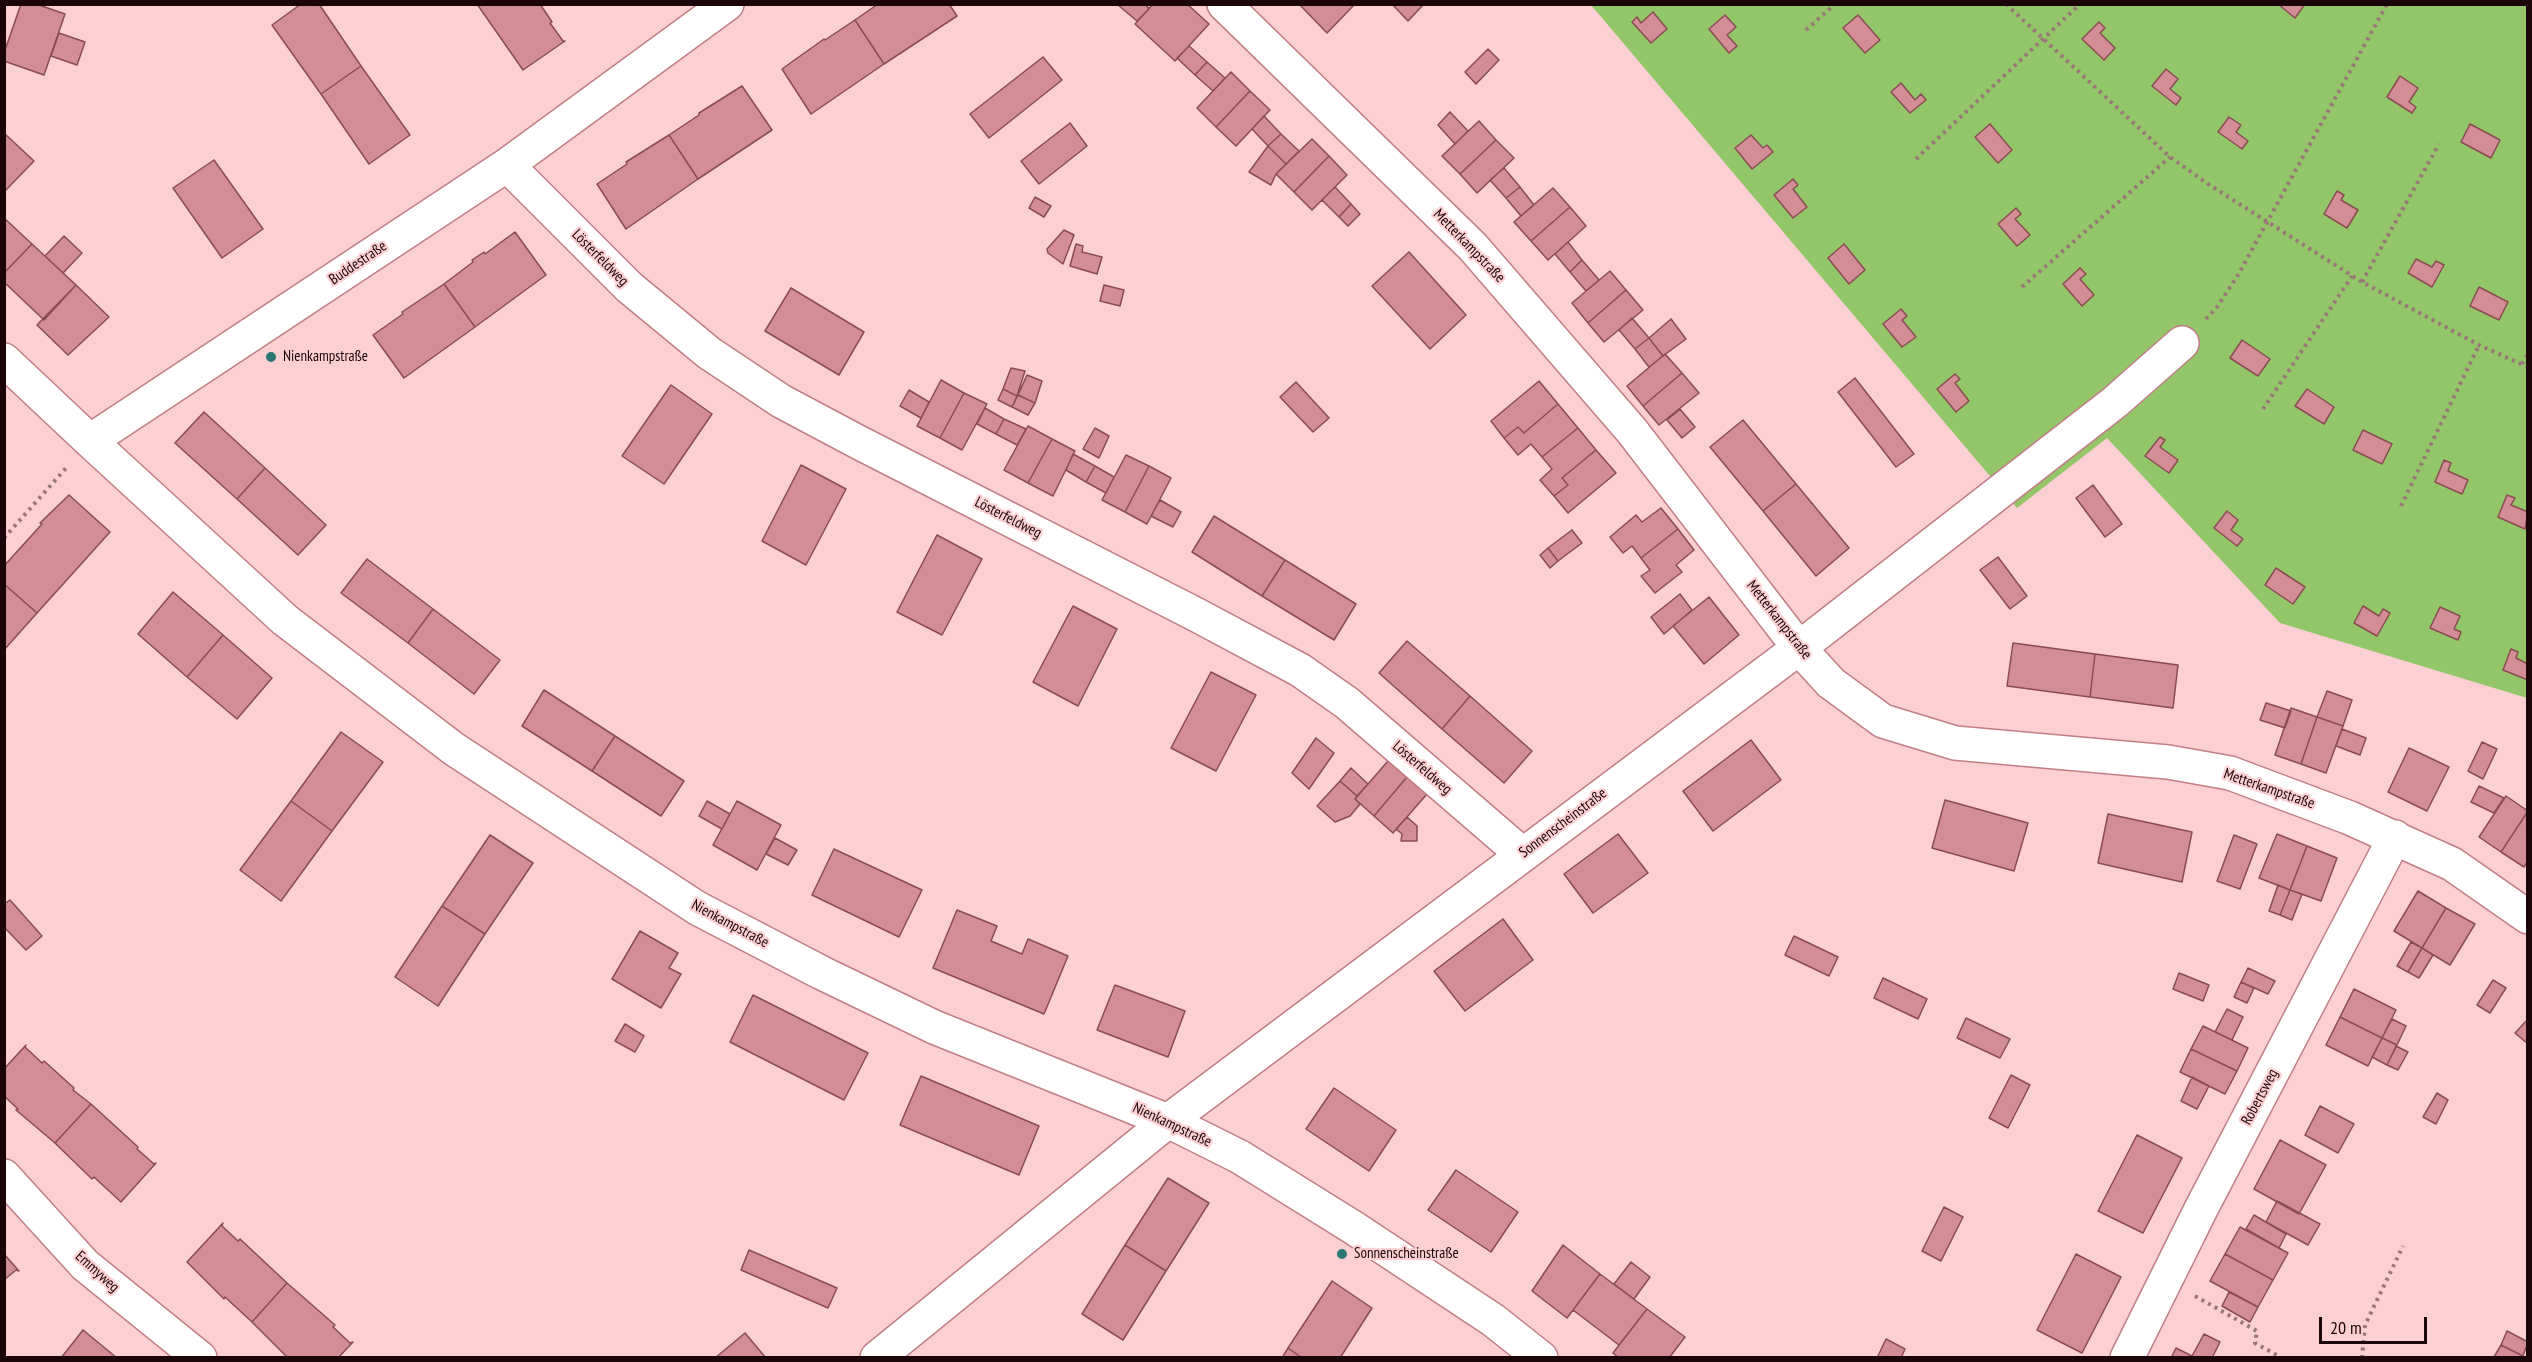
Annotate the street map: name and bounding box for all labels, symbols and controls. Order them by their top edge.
street label: Metterkampstraße [1429,206,1509,286]
street label: Lösterfeldweg [568,226,632,290]
street label: Buddestraße [326,237,390,289]
place label: Nienkampstraße [283,348,368,366]
marker: Nienkampstraße [264,350,278,364]
street label: Lösterfeldweg [972,493,1044,543]
street label: Metterkampstraße [1743,577,1815,663]
street label: Lösterfeldweg [1389,737,1455,799]
street label: Metterkampstraße [2221,765,2317,813]
street label: Sonnenscheinstraße [1516,784,1610,862]
street label: Nienkampstraße [688,896,772,952]
street label: Robertsweg [2238,1066,2282,1128]
street label: Nienkampstraße [1130,1099,1214,1151]
place label: Sonnenscheinstraße [1354,1245,1459,1263]
marker: Sonnenscheinstraße [1335,1247,1349,1261]
street label: Emmyweg [71,1248,123,1296]
scale bar [2322,1305,2430,1343]
text: 20 m [2330,1316,2362,1339]

